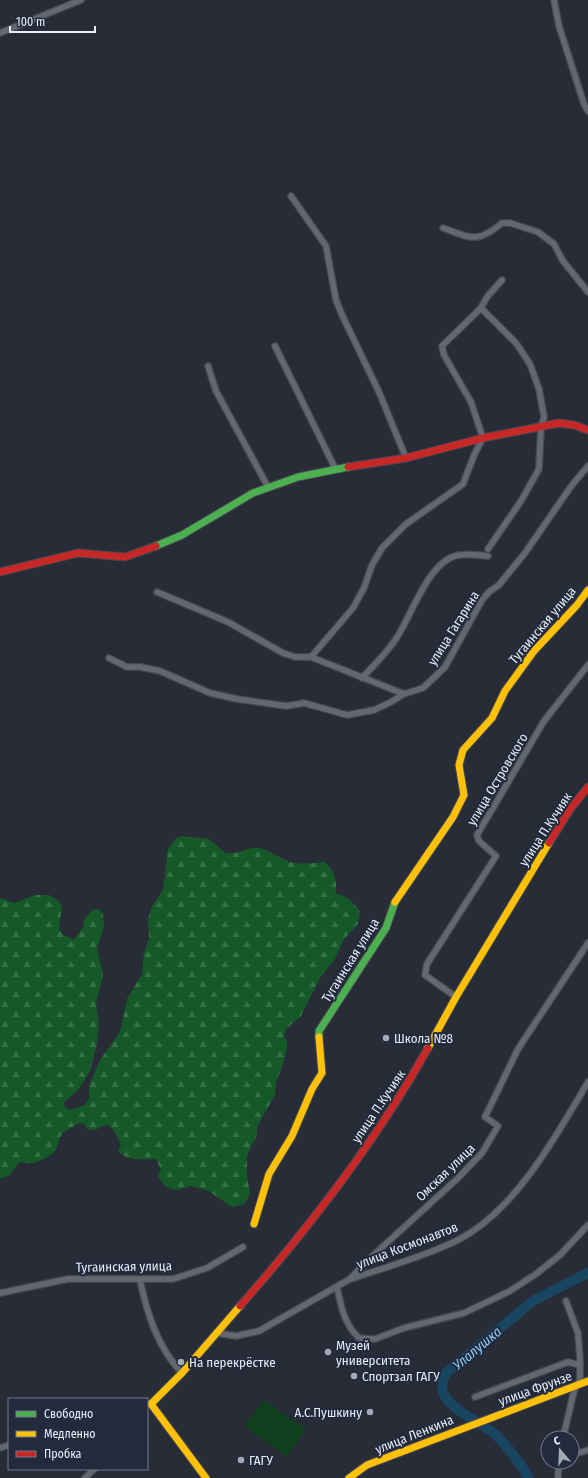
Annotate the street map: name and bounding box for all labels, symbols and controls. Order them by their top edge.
scale bar [10,8,95,34]
text: 100 m [16,15,45,29]
street label: Тугаинская улица [506,584,579,667]
street label: улица Гагарина [425,588,482,668]
street label: улица Островского [464,730,531,828]
street label: улица П.Кучияк [516,790,575,869]
street label: Тугаинская улица [319,916,382,1005]
place label: Школа №8 [394,1031,453,1046]
marker: Школа №8 [381,1033,391,1043]
street label: улица П.Кучияк [348,1067,408,1146]
street label: Омская улица [413,1141,478,1204]
street label: улица Космонавтов [354,1219,460,1272]
street label: Тугаинская улица [76,1258,172,1275]
water label: Улалушка [449,1323,505,1374]
place label: Музей университета [336,1338,410,1368]
marker: Музей университета [323,1347,333,1357]
place label: На перекрёстке [189,1355,276,1370]
marker: На перекрёстке [176,1357,186,1367]
street label: улица Фрунзе [496,1368,574,1409]
place label: Спортзал ГАГУ [362,1369,440,1384]
marker: Спортзал ГАГУ [349,1371,359,1381]
legend [8,1398,148,1470]
place label: А.С.Пушкину [295,1405,362,1420]
text: Свободно [44,1407,93,1421]
marker: А.С.Пушкину [365,1407,375,1417]
street label: улица Ленкина [373,1412,455,1457]
text: Медленно [44,1427,96,1441]
north arrow [540,1430,580,1470]
text: С [552,1434,562,1448]
text: Пробка [44,1447,82,1461]
place label: ГАГУ [249,1453,273,1468]
marker: ГАГУ [236,1455,246,1465]

